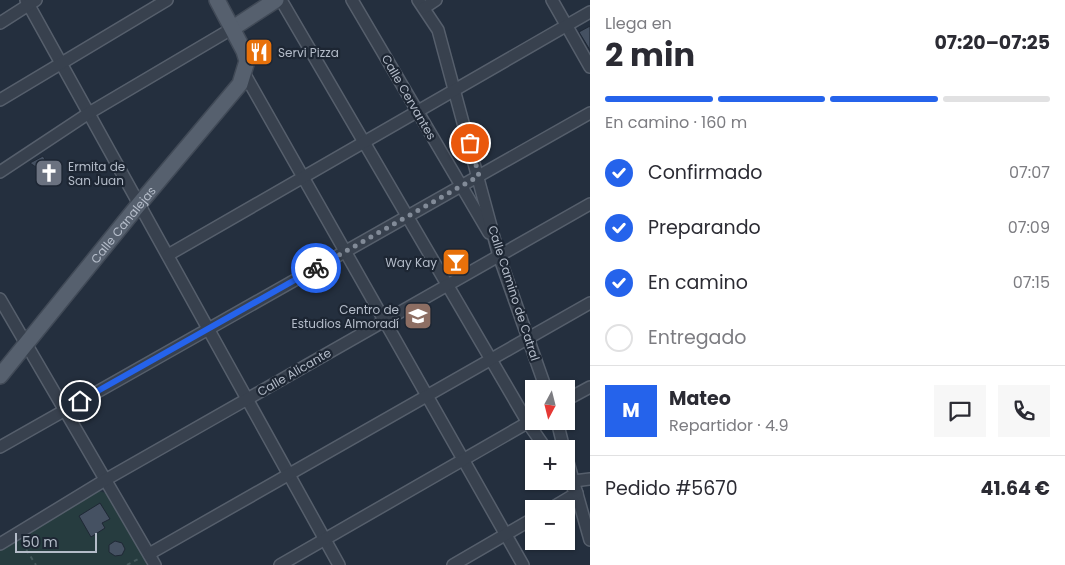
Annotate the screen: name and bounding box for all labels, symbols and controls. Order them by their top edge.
text: Llega en [605,12,672,35]
text: 07:20–07:25 [934,29,1050,56]
text: 2 min [605,32,695,77]
restaurant icon: Servi Pizza [244,37,274,67]
place label: Servi Pizza [278,44,339,61]
street label: Calle Cervantes [378,51,440,143]
text: En camino · 160 m [605,111,747,134]
pin [449,122,491,164]
icon: bag [456,129,484,157]
church icon: Ermita de San Juan [34,158,64,188]
place label: Ermita de San Juan [68,158,125,189]
icon: check [605,159,633,187]
text: Confirmado [648,159,762,186]
text: 07:07 [1009,161,1050,184]
street label: Calle Canalejas [86,182,159,267]
icon: check [605,214,633,242]
text: Preparando [648,214,761,241]
text: 07:09 [1008,216,1050,239]
street label: Calle Camino de Catral [484,223,544,363]
courier [291,243,341,293]
bar icon: Way Kay [441,247,471,277]
icon: bike [302,254,330,282]
place label: Way Kay [385,254,437,271]
icon: check [605,269,633,297]
text: En camino [648,269,748,296]
text: 07:15 [1013,271,1050,294]
place label: Centro de Estudios Almoradí [292,301,399,332]
school or university icon: Centro de Estudios Almoradí [403,301,433,331]
text: Entregado [648,324,746,351]
street label: Calle Alicante [254,344,334,400]
pin [59,380,101,422]
north arrow [525,380,575,430]
map controls [525,380,575,550]
text: Mateo [669,385,731,412]
button: chat [934,385,986,437]
button: phone [998,385,1050,437]
icon: home [66,387,94,415]
text: M [622,397,640,424]
text: Repartidor · 4.9 [669,414,788,437]
button: + [525,440,575,490]
text: Pedido #5670 [605,475,738,502]
text: 41.64 € [981,475,1050,502]
button: − [525,500,575,550]
scale bar [15,530,98,553]
text: 50 m [22,532,58,552]

